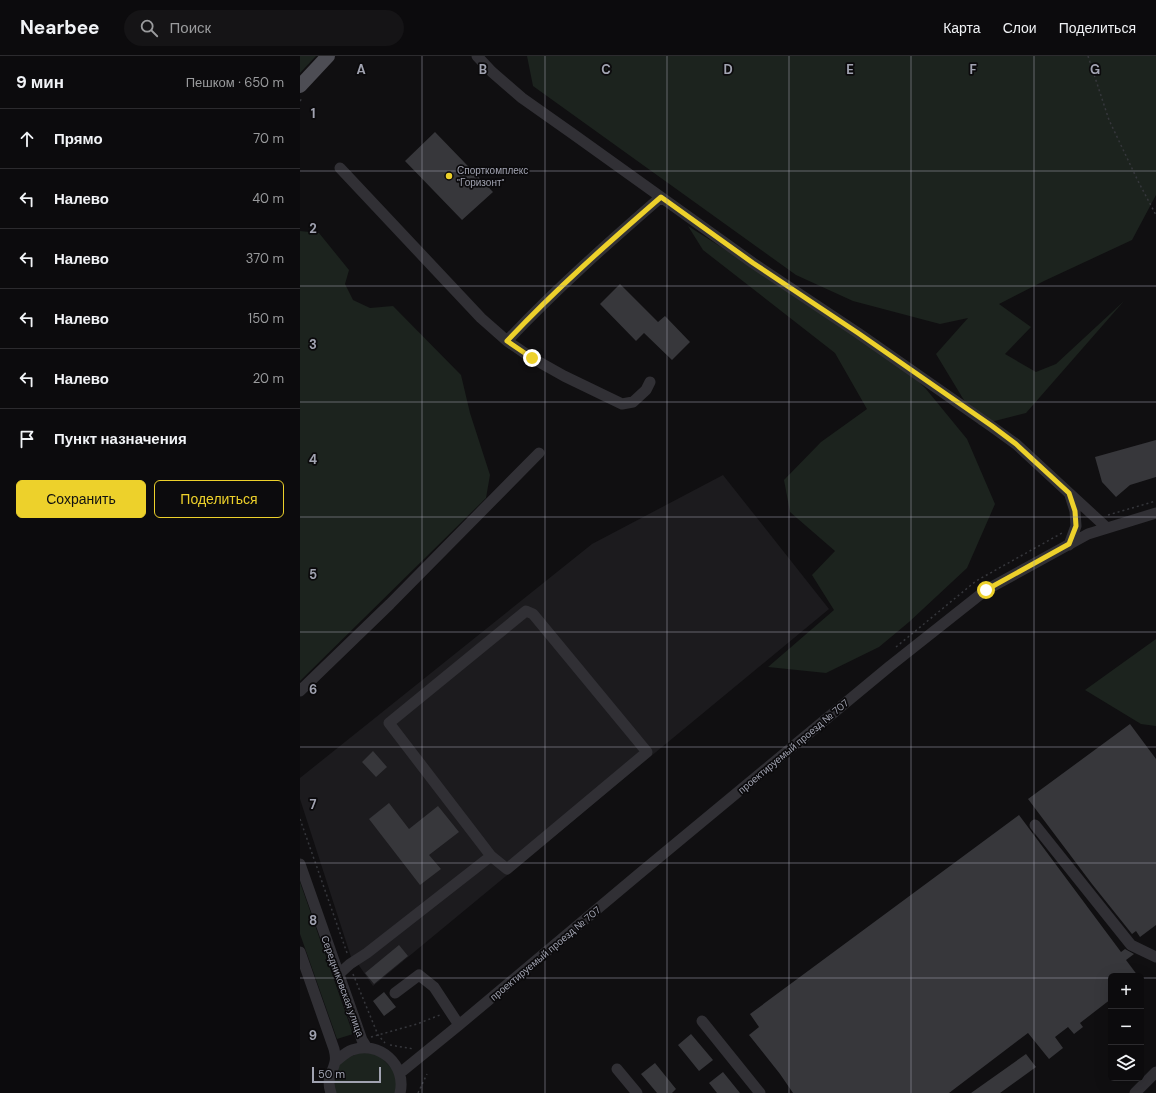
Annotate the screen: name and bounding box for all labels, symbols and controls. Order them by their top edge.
search box [124,10,404,46]
text: Nearbee [20,15,100,40]
icon: search [138,17,160,39]
text: Поиск [170,18,211,38]
text: Карта [943,19,981,37]
text: Слои [1003,19,1037,37]
text: Поделиться [1059,19,1136,37]
text: A [356,61,366,78]
text: B [479,61,487,78]
text: C [601,61,611,78]
text: D [723,61,733,78]
text: E [846,61,854,78]
text: F [969,61,977,78]
text: G [1090,61,1100,78]
text: 9 мин [16,71,64,93]
text: Пешком · 650 m [186,74,284,91]
text: 1 [311,105,315,122]
icon: ahead [16,128,38,150]
text: Прямо [54,129,103,149]
text: 70 m [253,130,284,147]
place label: Спорткомплекс "Горизонт" [457,164,528,189]
marker: Спорткомплекс "Горизонт" [444,171,454,181]
icon: left [16,188,38,210]
text: Налево [54,189,109,209]
text: 40 m [252,190,284,207]
text: 2 [309,220,317,237]
icon: left [16,248,38,270]
text: Налево [54,249,109,269]
text: 370 m [246,250,284,267]
icon: left [16,308,38,330]
text: Налево [54,309,109,329]
text: 150 m [248,310,284,327]
text: 3 [309,336,317,353]
route end [523,349,541,367]
icon: left [16,368,38,390]
text: Налево [54,369,109,389]
text: 20 m [253,370,284,387]
icon: arrive [16,428,38,450]
text: Пункт назначения [54,429,187,449]
text: 4 [309,451,317,468]
button: Сохранить [16,480,146,518]
button: Поделиться [154,480,284,518]
text: 5 [309,566,317,583]
route start [977,581,995,599]
text: 6 [309,681,317,698]
street label: проектируемый проезд № 707 [735,696,851,796]
text: 7 [310,796,317,813]
street label: проектируемый проезд № 707 [487,903,603,1003]
text: 8 [309,912,317,929]
street label: Середниковская улица [318,934,367,1039]
map controls [1108,973,1144,1081]
button: + [1108,973,1144,1009]
button: − [1108,1009,1144,1045]
text: 9 [309,1027,317,1044]
button: layers [1108,1045,1144,1081]
scale bar [312,1065,381,1084]
text: 50 m [318,1067,345,1081]

